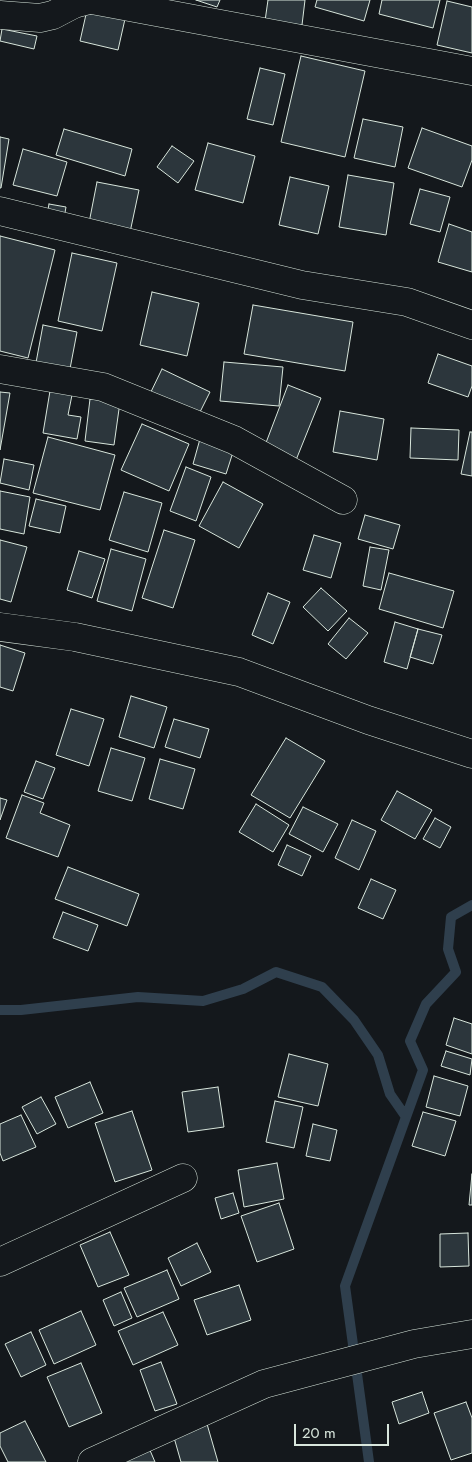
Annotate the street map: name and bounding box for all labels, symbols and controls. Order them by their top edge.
scale bar [297,1414,392,1446]
text: 20 m [302,1422,336,1444]

